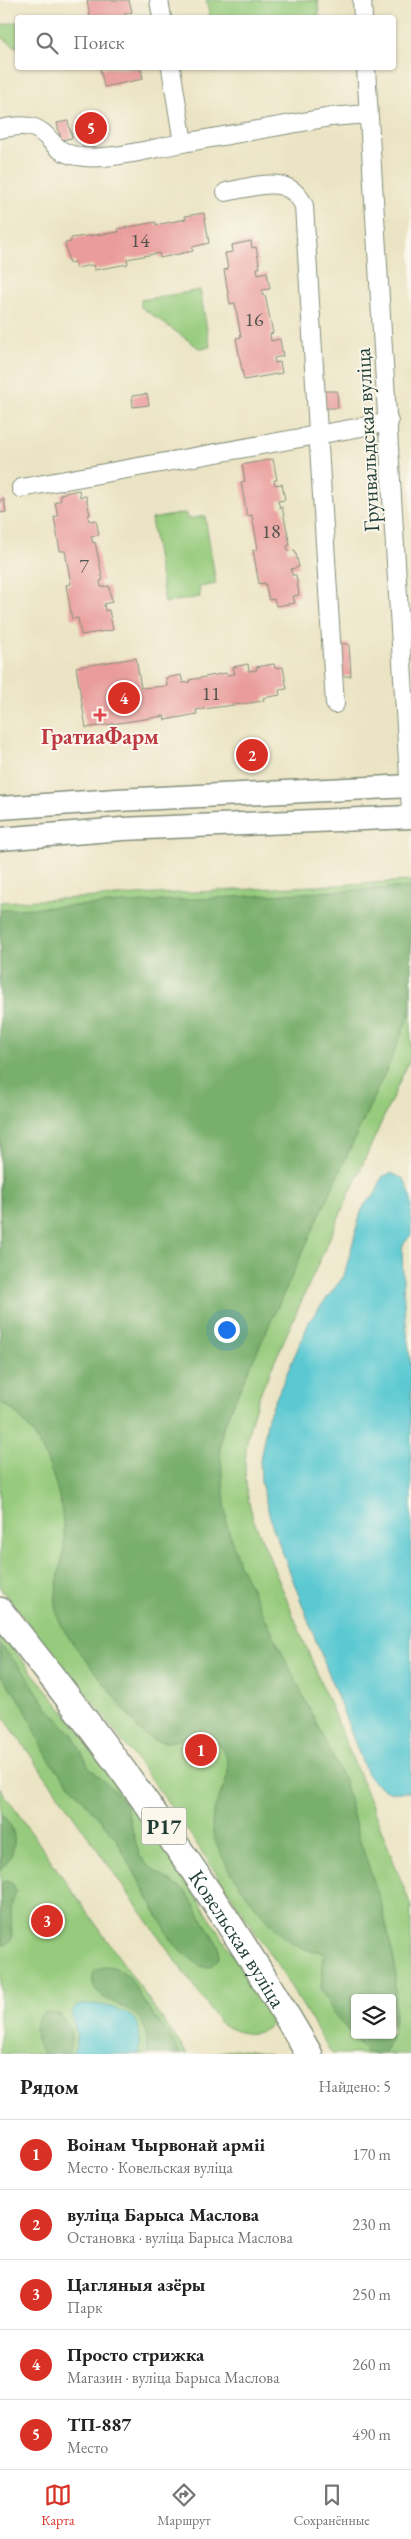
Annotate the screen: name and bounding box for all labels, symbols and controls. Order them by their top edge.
search box [15,15,396,70]
icon: search [33,29,61,57]
text: Поиск [73,30,125,55]
pin: 5 [75,109,107,147]
house number: 14 [130,227,150,253]
house number: 16 [244,306,264,332]
street label: Грунвальдская вуліца [348,347,386,533]
house number: 18 [261,518,281,544]
house number: 7 [79,553,89,579]
pin: 4 [108,679,140,717]
house number: 11 [201,680,221,706]
marker: ГратиаФарм [94,709,106,721]
place label: ГратиаФарм [41,722,159,751]
pin: 2 [236,736,268,774]
your location [214,1317,240,1343]
pin: 1 [185,1731,217,1769]
road number: Р17 [142,1808,186,1844]
street label: Ковельская вуліца [183,1864,293,2013]
pin: 3 [31,1902,63,1940]
map controls [351,1994,396,2039]
button: layers [351,1994,396,2039]
text: Рядом [20,2073,79,2100]
text: Найдено: 5 [319,2076,391,2097]
text: Воінам Чырвонай арміі [67,2132,265,2157]
text: 1 [32,2144,40,2165]
text: 170 m [352,2144,391,2165]
text: Место · Ковельская вуліца [67,2157,233,2178]
text: вуліца Барыса Маслова [67,2202,259,2227]
text: 2 [32,2214,40,2235]
text: 230 m [352,2214,391,2235]
text: Остановка · вуліца Барыса Маслова [67,2227,293,2248]
text: Цагляныя азёры [67,2272,206,2297]
text: 3 [32,2284,40,2305]
text: 250 m [352,2284,391,2305]
text: Парк [67,2297,103,2318]
text: Просто стрижка [67,2342,204,2367]
text: 4 [32,2354,40,2375]
text: 260 m [352,2354,391,2375]
text: Магазин · вуліца Барыса Маслова [67,2367,280,2388]
text: ТП-887 [67,2412,131,2437]
text: 5 [32,2424,40,2445]
text: 490 m [352,2424,391,2445]
text: Место [67,2437,108,2458]
tab: Карта [41,2481,75,2529]
tab: Маршрут [157,2481,211,2529]
tab: Сохранённые [293,2481,370,2529]

